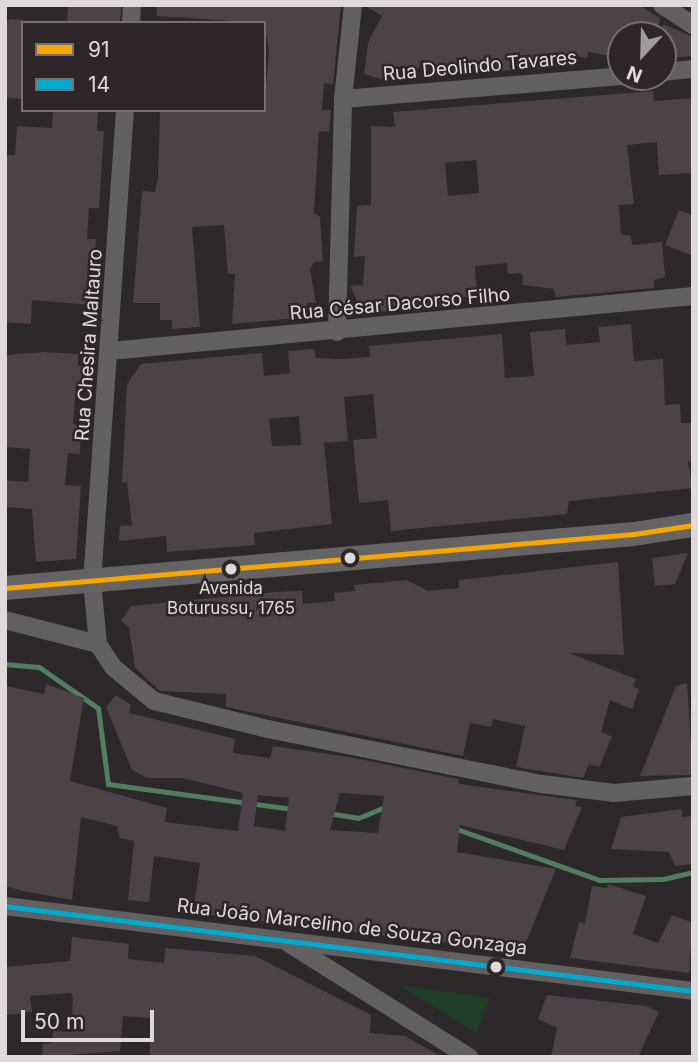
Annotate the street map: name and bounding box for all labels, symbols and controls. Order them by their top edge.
legend [21,21,266,112]
north arrow [607,21,677,91]
text: 91 [88,37,110,62]
street label: Rua Deolindo Tavares [382,46,578,86]
text: N [624,61,646,87]
text: 14 [88,72,110,97]
street label: Rua Chesira Maltauro [71,248,107,442]
street label: Rua César Dacorso Filho [289,283,511,325]
unlabelled marker [343,551,357,565]
marker: Avenida Boturussu, 1765 [224,562,238,576]
place label: Avenida Boturussu, 1765 [167,579,295,619]
street label: Rua João Marcelino de Souza Gonzaga [176,894,528,960]
unlabelled marker [489,960,503,974]
scale bar [24,996,158,1040]
text: 50 m [34,1009,84,1034]

